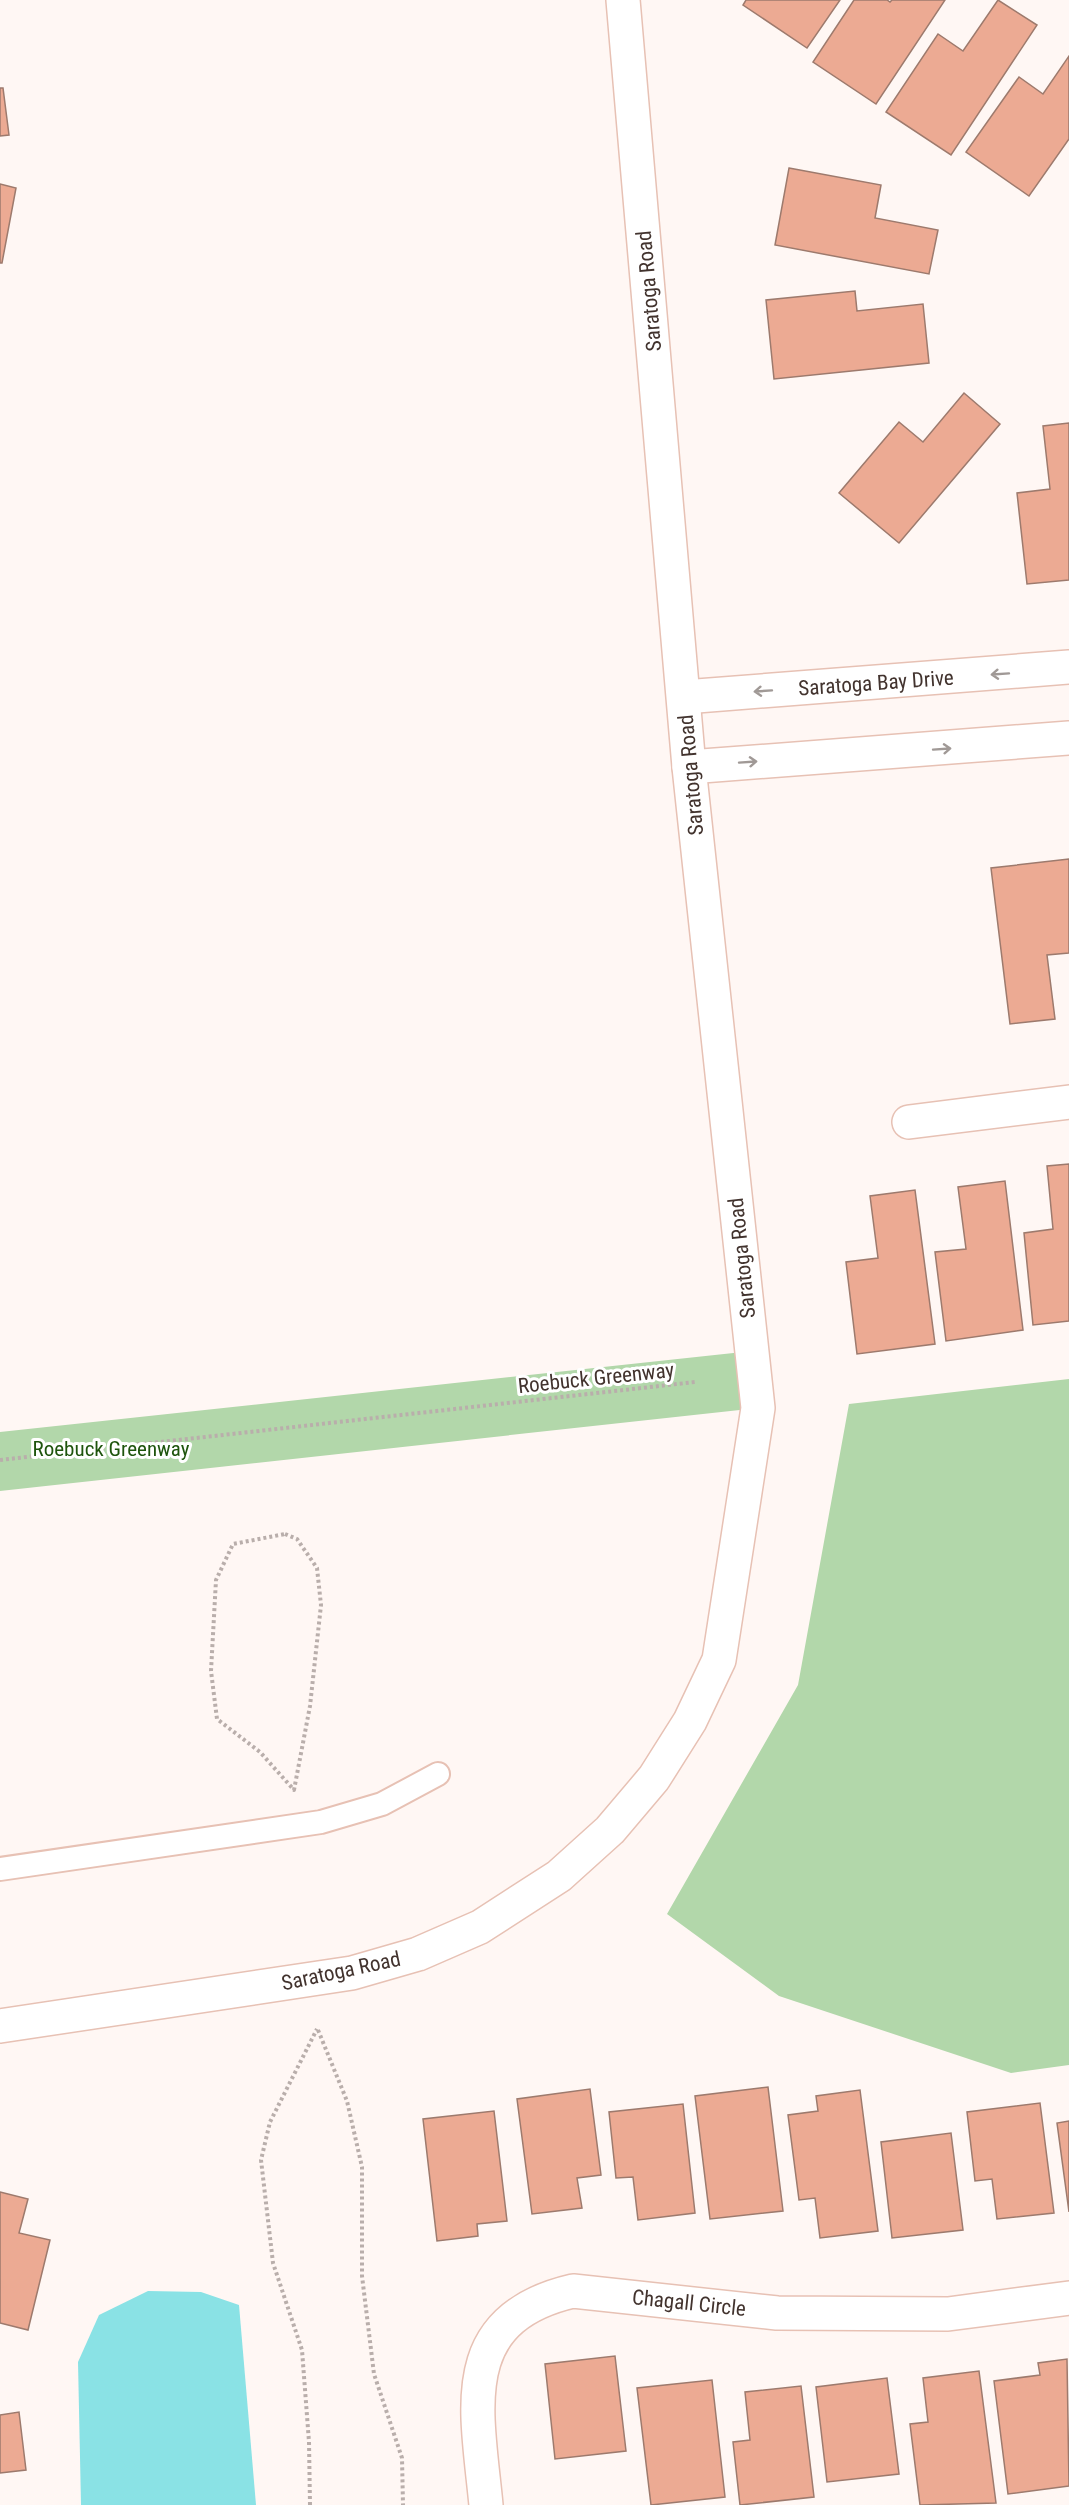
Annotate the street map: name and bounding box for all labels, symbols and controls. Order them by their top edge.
street label: Saratoga Road [632,230,666,352]
street label: Saratoga Bay Drive [798,666,955,700]
one-way arrow [990,669,1010,680]
one-way arrow [754,686,774,697]
street label: Saratoga Road [674,714,708,836]
one-way arrow [932,743,952,754]
one-way arrow [737,757,757,768]
street label: Saratoga Road [724,1197,760,1319]
street label: Roebuck Greenway [517,1358,675,1398]
park label: Roebuck Greenway [33,1437,190,1461]
street label: Saratoga Road [279,1947,403,1995]
street label: Chagall Circle [631,2285,747,2321]

